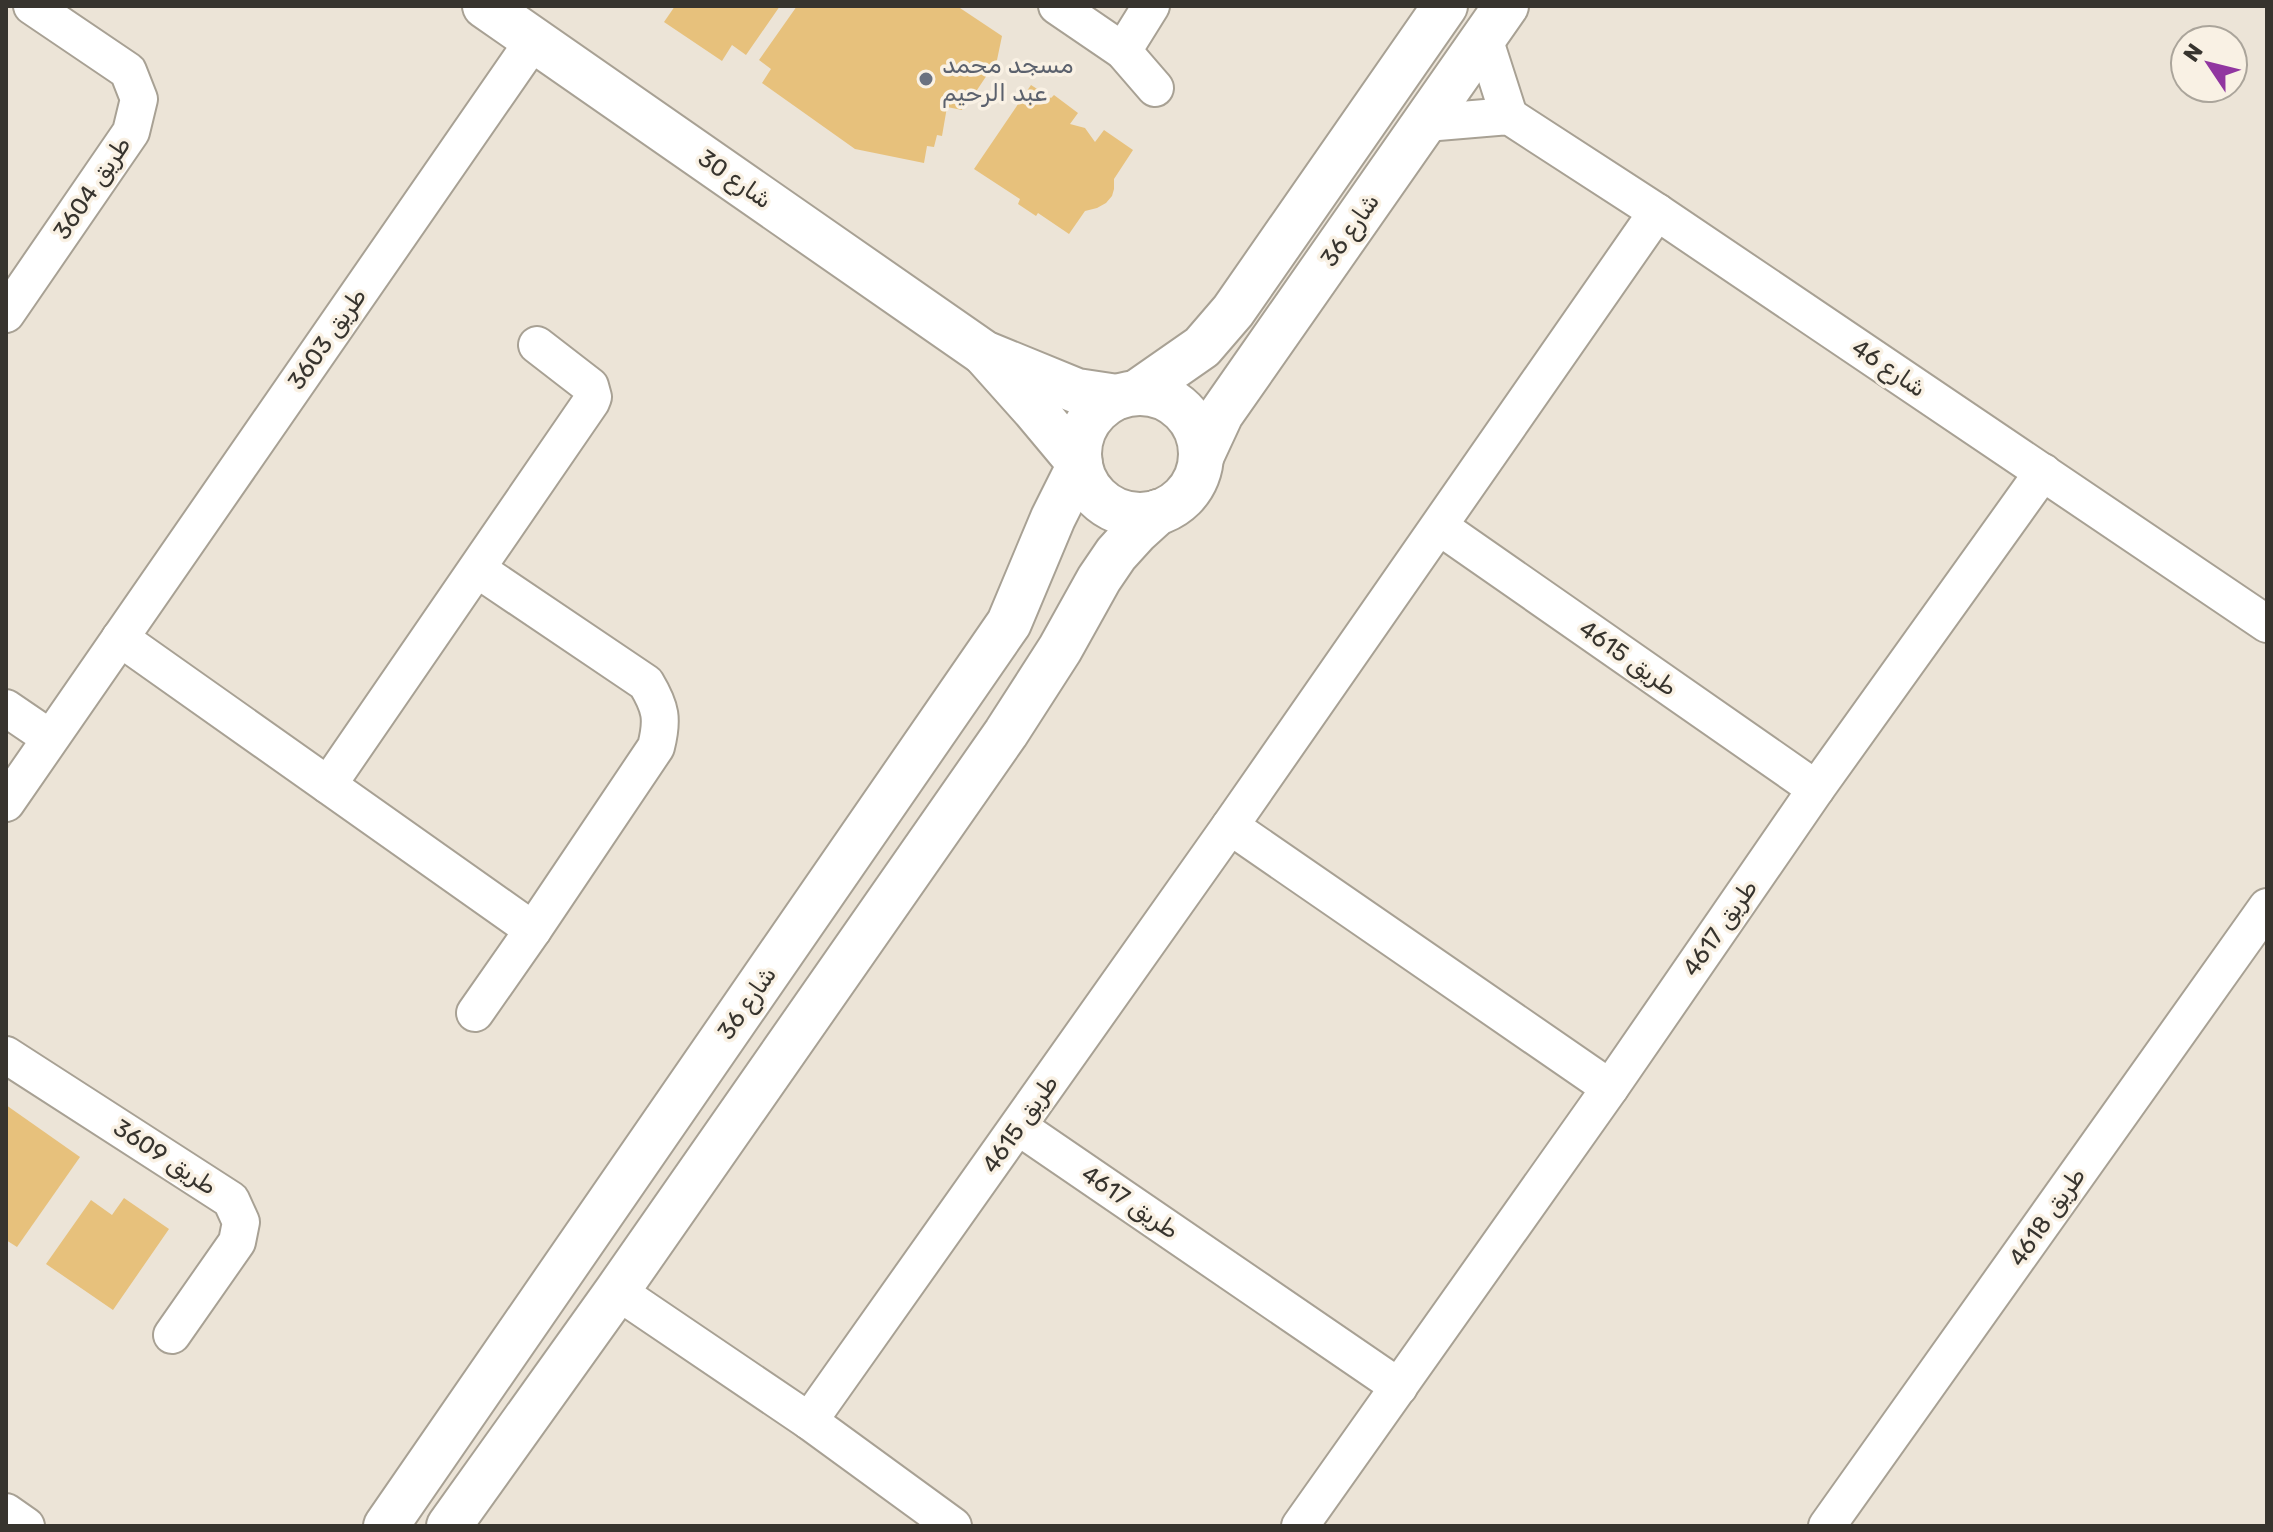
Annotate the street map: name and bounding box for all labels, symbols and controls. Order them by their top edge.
north arrow [2169,24,2249,104]
text: N [2177,39,2209,67]
place label: مسجد محمد عبد الرحيم [942,51,1074,108]
marker: مسجد محمد عبد الرحيم [917,70,935,88]
street label: طريق 3604 [47,131,137,245]
street label: شارع 30 [692,144,777,216]
street label: شارع 36 [1315,188,1387,273]
street label: طريق 3603 [282,283,372,395]
street label: شارع 46 [1846,333,1931,405]
street label: طريق 4615 [1574,614,1682,702]
street label: طريق 4617 [1677,875,1763,981]
street label: شارع 36 [712,961,784,1046]
street label: طريق 4615 [976,1070,1064,1178]
street label: طريق 3609 [108,1113,222,1201]
street label: طريق 4617 [1076,1159,1184,1245]
street label: طريق 4618 [2003,1162,2091,1272]

